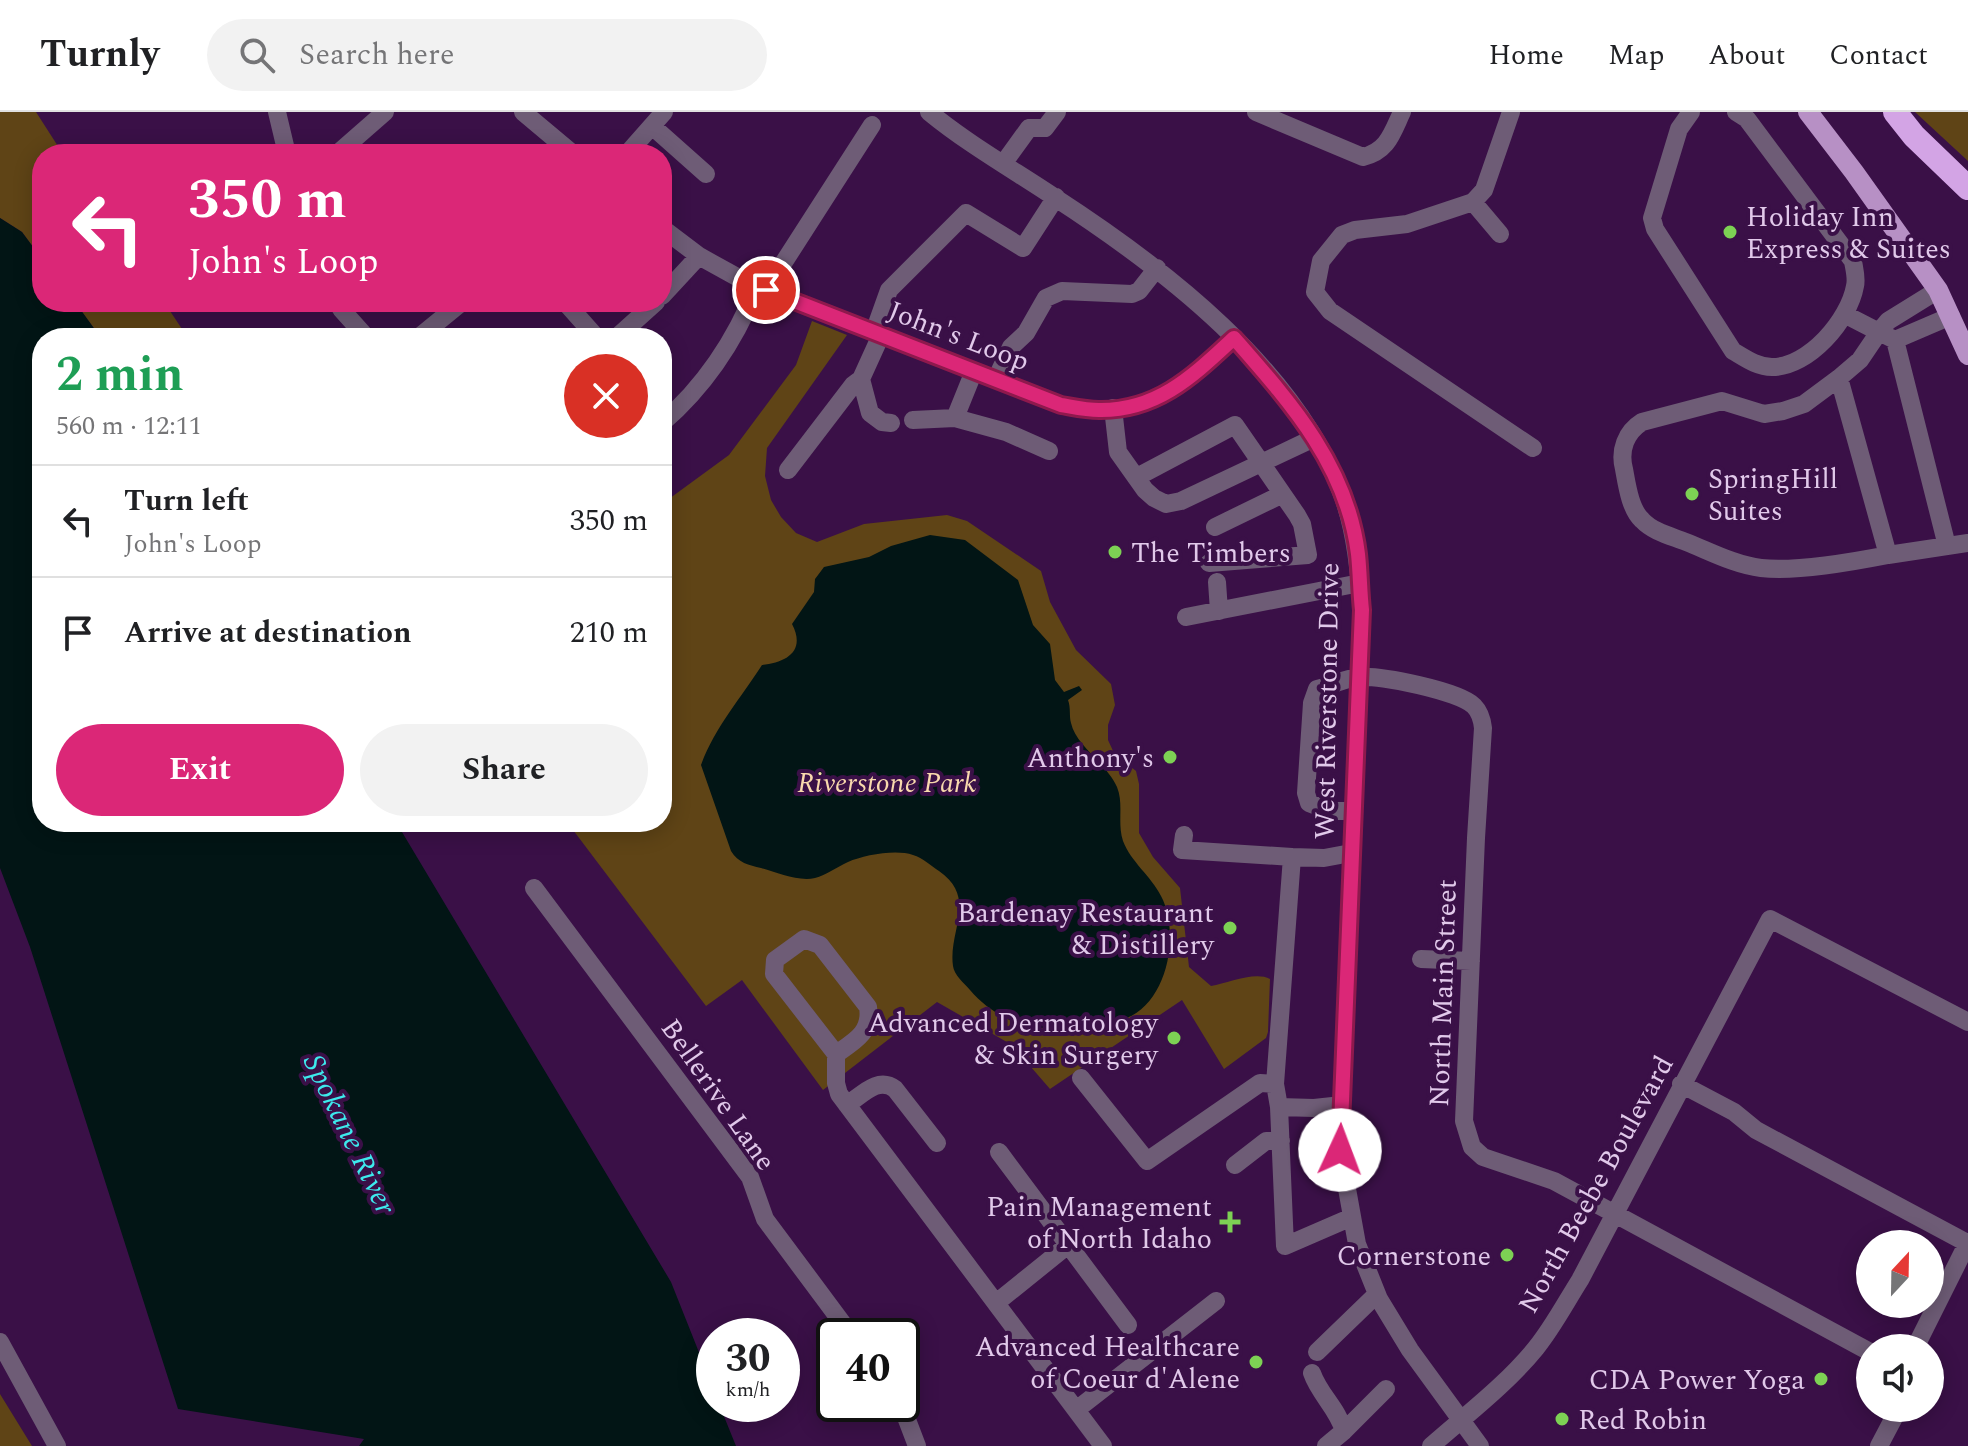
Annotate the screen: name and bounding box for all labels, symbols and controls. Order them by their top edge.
search box [207,19,767,91]
text: Turnly [40,26,159,84]
text: Search here [299,32,455,78]
icon: search [235,33,279,77]
text: Home [1488,34,1564,77]
text: Map [1608,34,1664,77]
text: About [1708,34,1785,77]
text: Contact [1829,34,1928,77]
text: 350 m [188,158,347,243]
icon: left [56,176,160,280]
place label: Holiday Inn Express & Suites [1746,196,1951,271]
marker: Holiday Inn Express & Suites [1721,223,1739,241]
text: John's Loop [188,235,378,290]
pin [732,256,800,324]
icon: arrive [744,268,788,312]
street label: John's Loop [882,290,1035,383]
text: 2 min [56,339,184,412]
button: close [564,354,648,438]
text: 560 m · 12:11 [56,406,202,446]
place label: SpringHill Suites [1708,458,1838,533]
text: Turn left [124,478,249,524]
marker: SpringHill Suites [1683,485,1701,503]
text: 350 m [570,498,648,544]
icon: left [56,499,100,543]
text: John's Loop [124,524,262,564]
place label: The Timbers [1131,532,1291,575]
marker: The Timbers [1106,543,1124,561]
street label: West Riverstone Drive [1304,562,1351,840]
text: Arrive at destination [124,610,411,656]
text: 210 m [570,610,648,656]
icon: arrive [56,611,100,655]
button: Exit [56,724,344,816]
button: Share [360,724,648,816]
place label: Anthony's [1027,737,1154,780]
marker: Anthony's [1161,748,1179,766]
park label: Riverstone Park [797,762,977,805]
street label: North Main Street [1418,878,1469,1108]
place label: Bardenay Restaurant & Distillery [957,892,1216,967]
marker: Bardenay Restaurant & Distillery [1221,919,1239,937]
place label: Advanced Dermatology & Skin Surgery [868,1002,1160,1077]
street label: Bellerive Lane [649,1010,786,1180]
marker: Advanced Dermatology & Skin Surgery [1165,1029,1183,1047]
water label: Spokane River [290,1046,408,1223]
street label: North Beebe Boulevard [1507,1048,1685,1322]
position arrow [1298,1108,1382,1192]
place label: Pain Management of North Idaho [986,1186,1212,1261]
marker: Pain Management of North Idaho [1219,1211,1241,1233]
north arrow [1856,1230,1944,1318]
map controls [1856,1230,1944,1422]
place label: Cornerstone [1337,1235,1491,1278]
marker: Cornerstone [1498,1246,1516,1264]
speed limit sign: 40 [816,1318,920,1422]
place label: Advanced Healthcare of Coeur d'Alene [975,1326,1240,1401]
text: 30 [726,1329,770,1390]
button: sound [1856,1334,1944,1422]
marker: Advanced Healthcare of Coeur d'Alene [1247,1353,1265,1371]
place label: CDA Power Yoga [1589,1359,1805,1402]
marker: CDA Power Yoga [1812,1370,1830,1388]
text: km/h [726,1375,771,1405]
place label: Red Robin [1578,1399,1707,1442]
marker: Red Robin [1553,1410,1571,1428]

